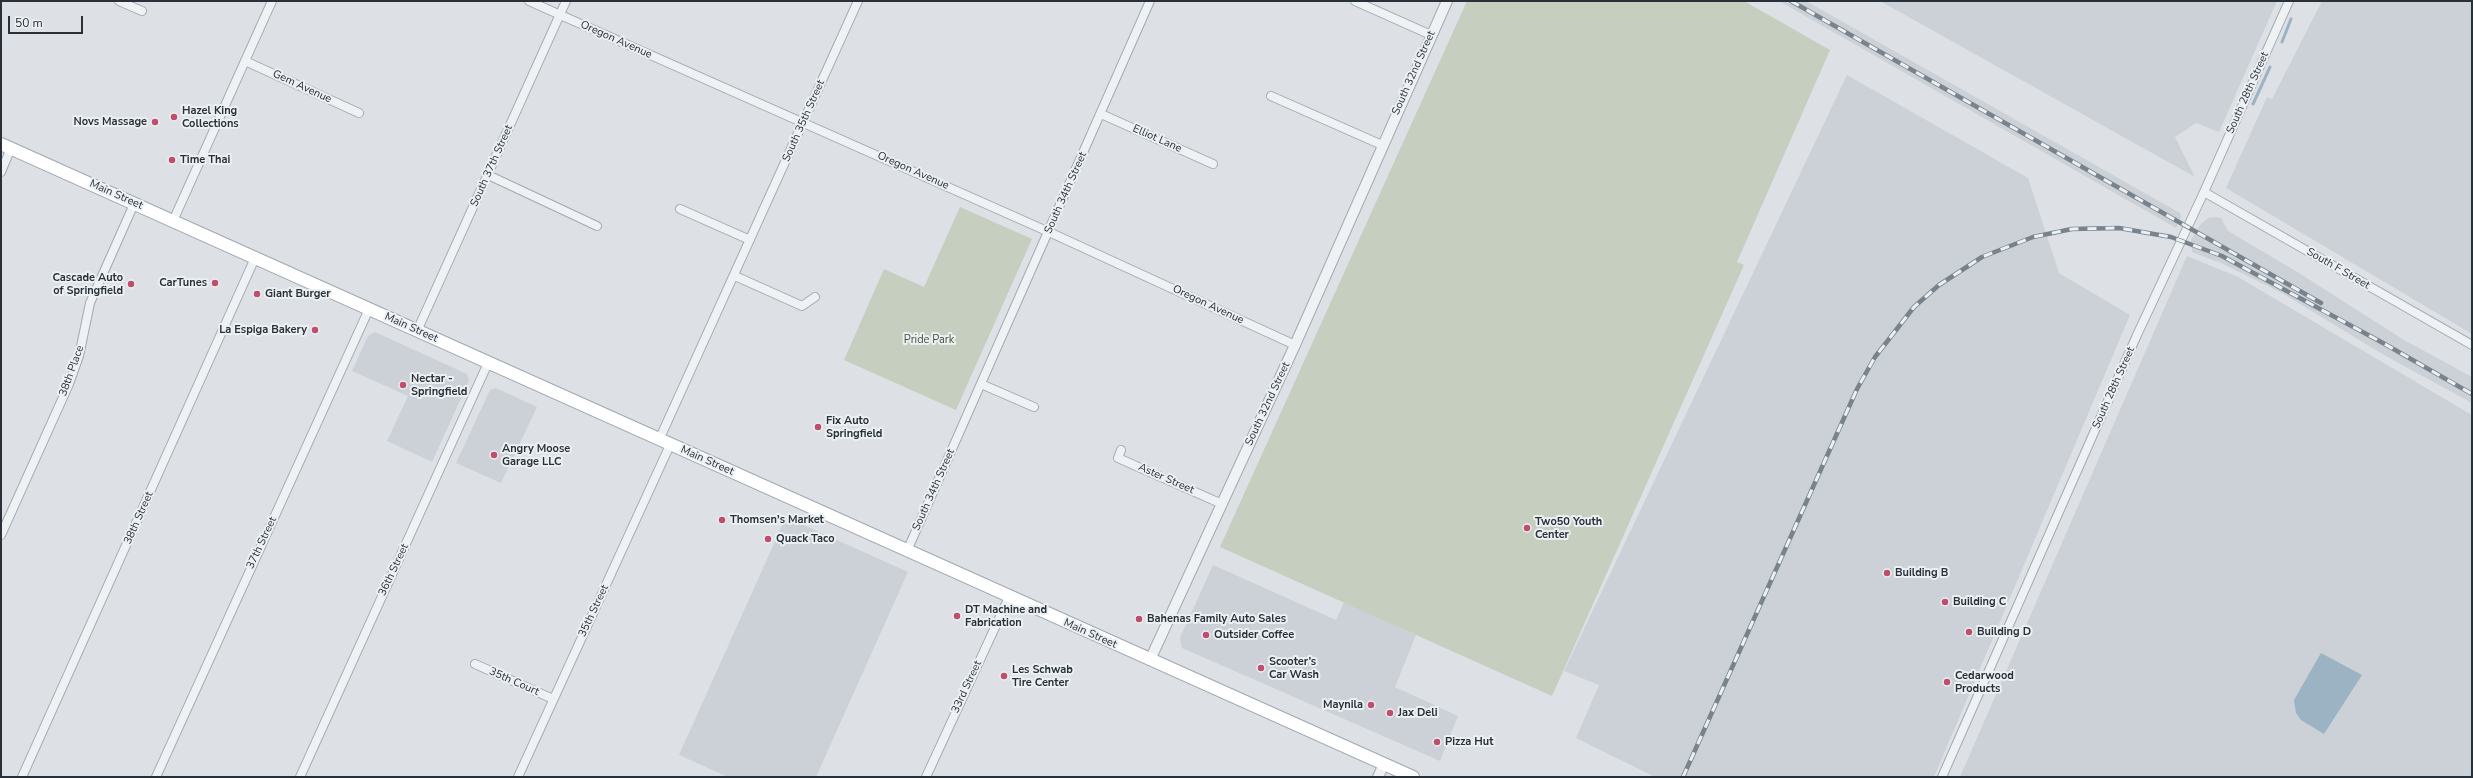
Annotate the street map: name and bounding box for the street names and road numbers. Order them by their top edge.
street label: Oregon Avenue [578,18,654,62]
street label: South 32nd Street [1390,29,1438,117]
street label: South 28th Street [2224,50,2272,136]
street label: Gem Avenue [270,68,334,106]
street label: South 35th Street [780,78,828,164]
street label: Elliot Lane [1131,122,1183,156]
street label: South 37th Street [468,123,516,209]
street label: Oregon Avenue [875,149,951,193]
street label: South 34th Street [1042,150,1090,236]
street label: Main Street [87,177,145,213]
street label: South F Street [2304,246,2372,292]
street label: Oregon Avenue [1170,283,1246,327]
street label: Main Street [382,310,440,346]
street label: 38th Place [57,344,87,398]
street label: South 28th Street [2090,345,2138,431]
street label: South 32nd Street [1243,360,1293,448]
street label: Main Street [678,443,736,479]
street label: South 34th Street [910,447,958,533]
street label: Aster Street [1136,461,1196,497]
street label: 38th Street [122,490,156,546]
street label: 37th Street [244,515,280,571]
street label: 36th Street [376,542,412,598]
street label: 35th Street [576,583,612,639]
street label: Main Street [1061,616,1119,652]
street label: 33rd Street [949,659,985,715]
street label: 35th Court [487,665,541,699]

